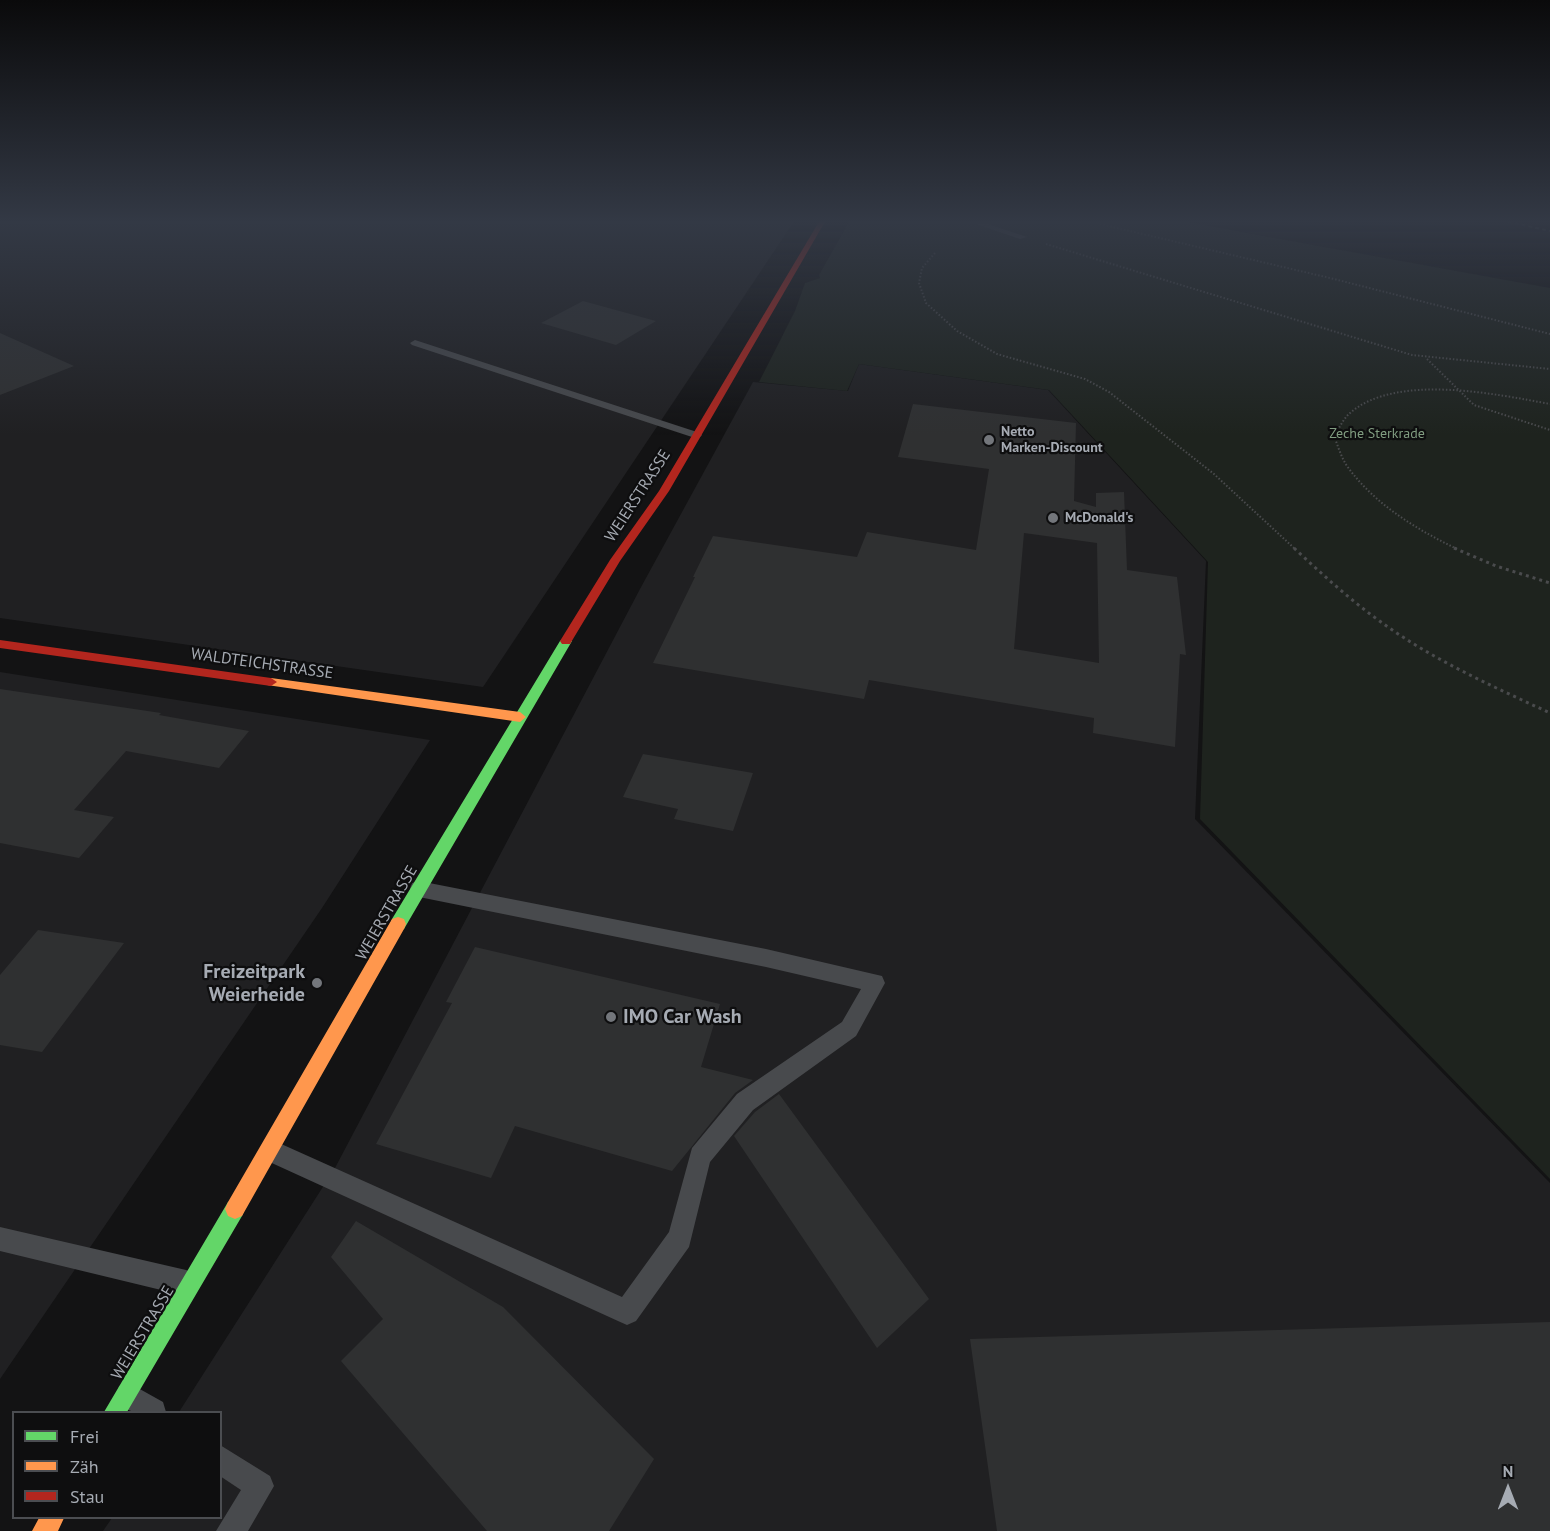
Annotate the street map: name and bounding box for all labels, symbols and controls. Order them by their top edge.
place label: Netto Marken-Discount [1001,424,1103,456]
park label: Zeche Sterkrade [1329,426,1425,442]
marker: Netto Marken-Discount [982,433,996,447]
street label: WEIERSTRASSE [601,446,675,546]
place label: McDonald's [1065,510,1134,526]
marker: McDonald's [1046,511,1060,525]
street label: WALDTEICHSTRASSE [190,645,334,683]
street label: WEIERSTRASSE [352,862,422,964]
place label: Freizeitpark Weierheide [203,960,305,1007]
marker: Freizeitpark Weierheide [310,976,324,990]
place label: IMO Car Wash [623,1005,742,1029]
marker: IMO Car Wash [604,1010,618,1024]
street label: WEIERSTRASSE [107,1283,179,1383]
legend [12,1411,222,1519]
text: Frei [70,1425,99,1448]
text: Zäh [70,1455,99,1478]
north arrow [1478,1459,1538,1519]
text: N [1503,1461,1513,1481]
text: Stau [70,1485,104,1508]

